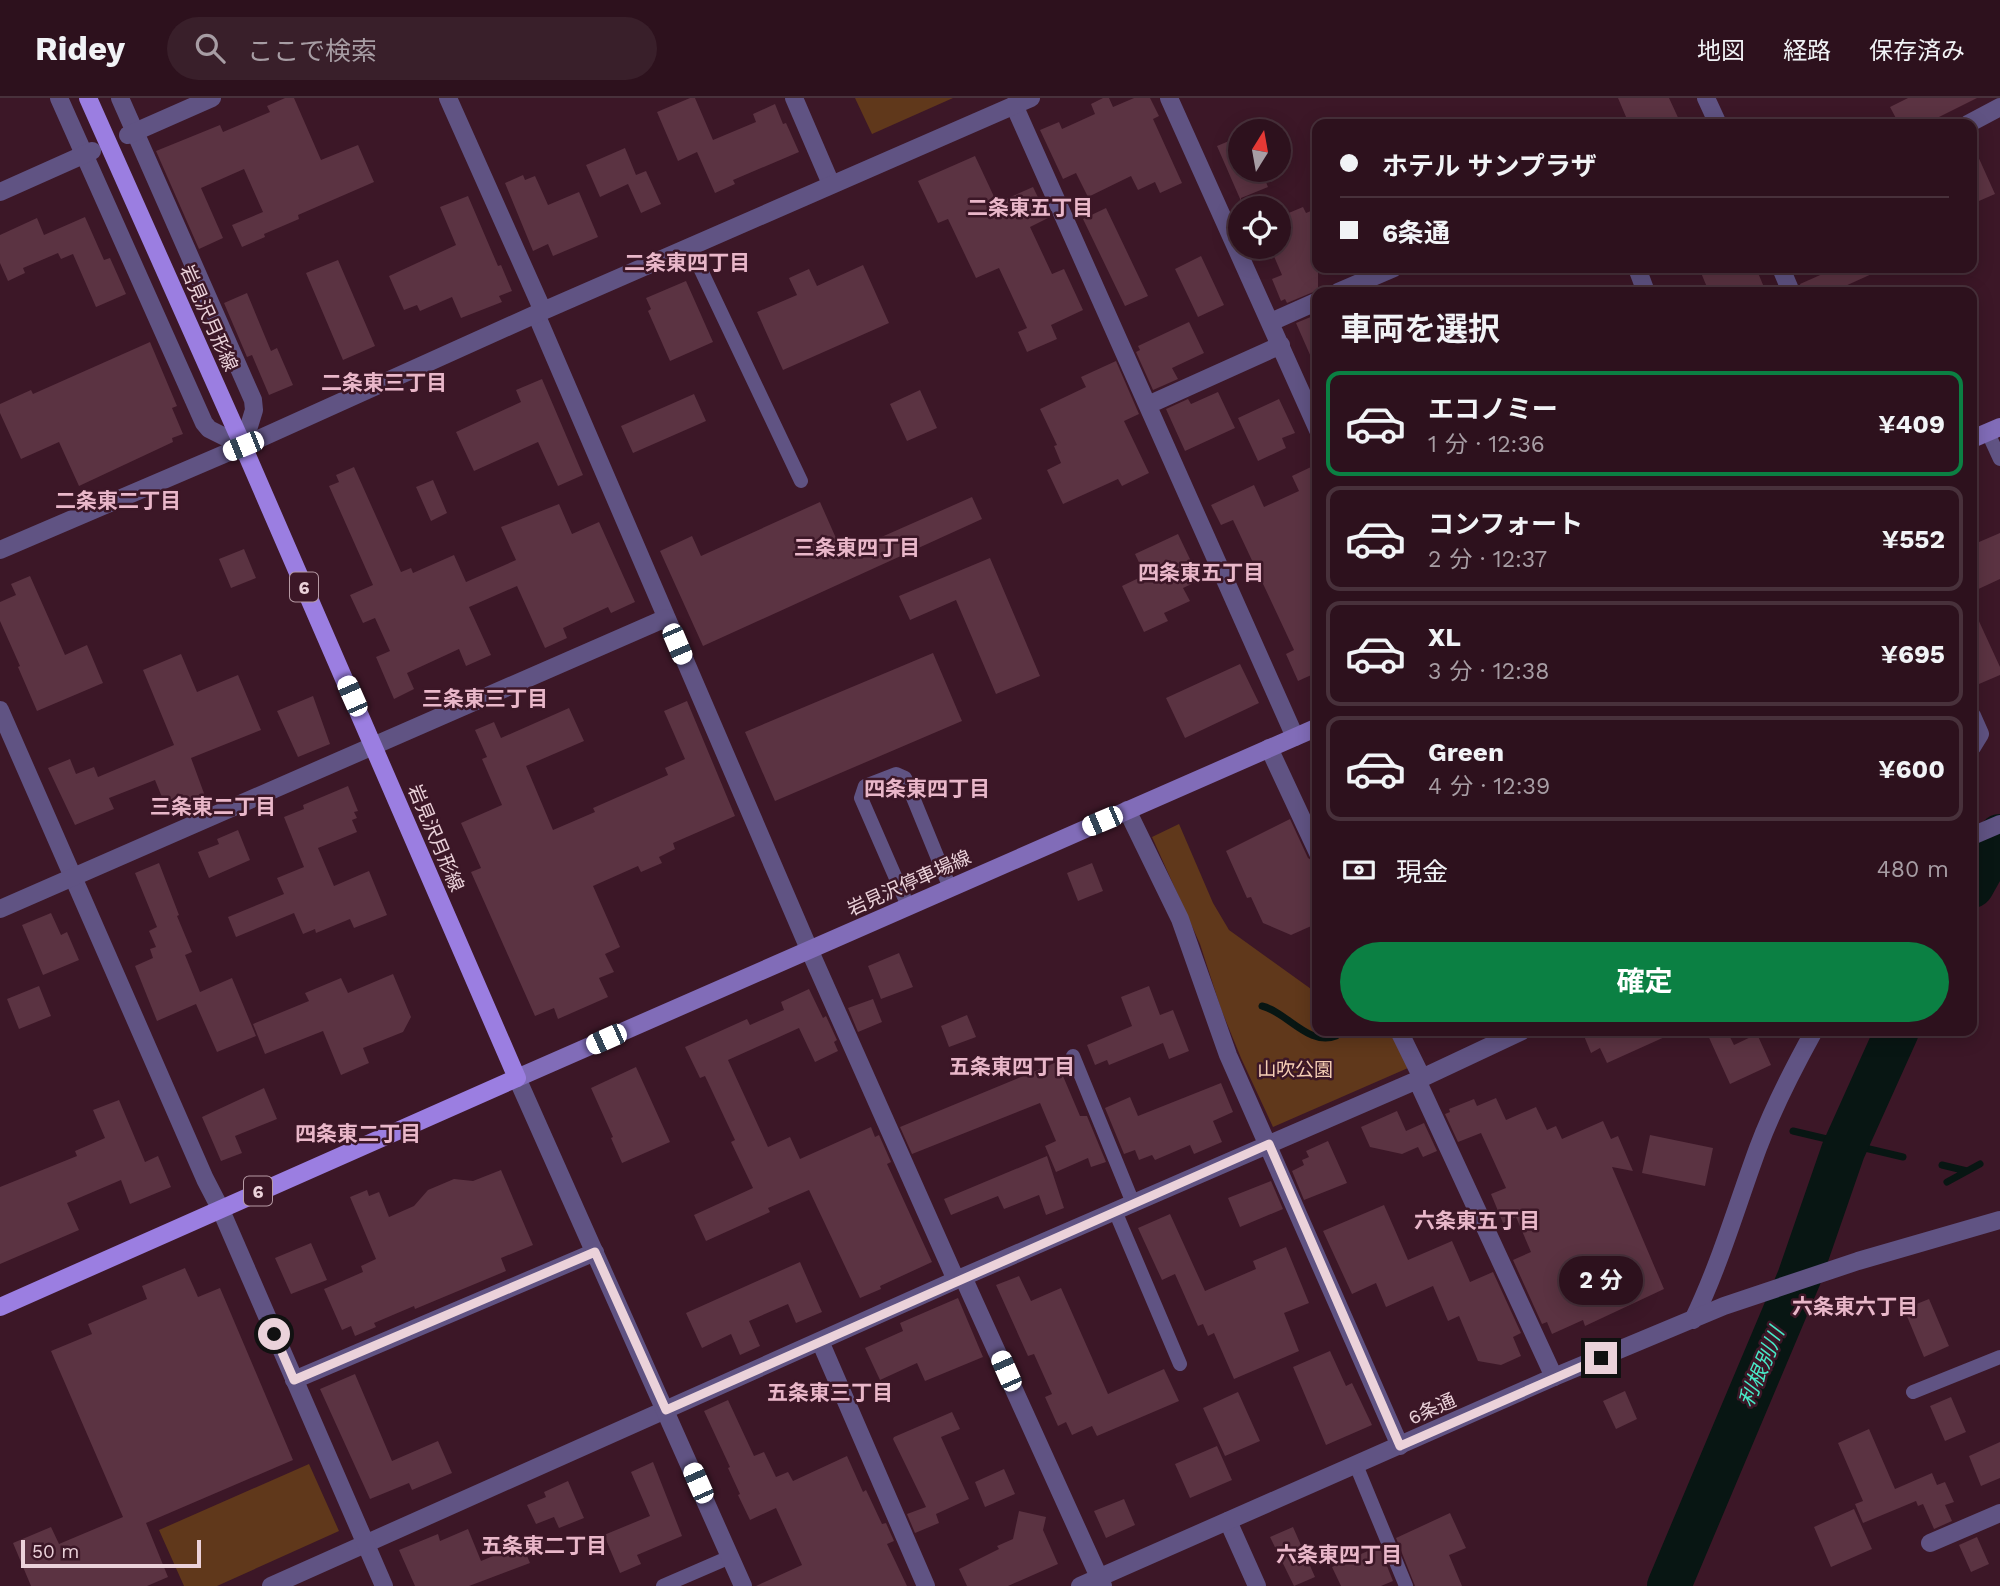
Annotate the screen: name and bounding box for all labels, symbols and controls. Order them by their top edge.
search box [167,17,657,80]
text: Ridey [35,29,125,68]
icon: search [191,29,229,67]
text: ここで検索 [247,36,377,66]
text: 地図 [1697,37,1745,65]
text: 経路 [1783,37,1831,65]
text: 保存済み [1869,37,1965,65]
north arrow [1228,119,1292,182]
map controls [1228,119,1291,259]
text: ホテル サンプラザ [1382,151,1597,181]
district label: 二条東五丁目 [967,195,1093,220]
button: locate [1228,196,1291,259]
text: 6条通 [1382,218,1450,248]
district label: 二条東四丁目 [624,250,750,275]
street label: 岩見沢月形線 [175,261,243,375]
text: 車両を選択 [1340,310,1500,348]
district label: 二条東三丁目 [321,370,447,395]
icon: car [1344,392,1407,455]
text: エコノミー [1428,394,1558,424]
text: ¥409 [1878,409,1945,439]
car [220,428,267,464]
text: 1 分 · 12:36 [1428,431,1545,458]
district label: 二条東二丁目 [55,488,181,513]
icon: car [1344,507,1407,570]
text: コンフォート [1428,509,1583,539]
text: ¥552 [1882,524,1945,554]
district label: 三条東四丁目 [794,535,920,560]
text: 2 分 · 12:37 [1428,546,1547,573]
district label: 四条東五丁目 [1138,560,1264,585]
road number: 6 [290,573,318,602]
car [660,621,695,667]
icon: car [1344,622,1407,685]
text: XL [1428,622,1461,652]
text: ¥695 [1881,639,1945,669]
text: 3 分 · 12:38 [1428,658,1549,685]
car [334,673,371,719]
district label: 三条東三丁目 [422,686,548,711]
icon: car [1344,737,1407,800]
text: Green [1428,737,1504,767]
text: ¥600 [1878,754,1945,784]
text: 4 分 · 12:39 [1428,773,1550,800]
district label: 四条東四丁目 [864,776,990,801]
street label: 岩見沢月形線 [403,781,469,895]
district label: 三条東二丁目 [150,794,276,819]
car [1079,803,1126,839]
street label: 岩見沢停車場線 [844,845,974,921]
icon: cash [1340,851,1378,889]
text: 480 m [1877,856,1949,883]
text: 現金 [1396,857,1448,887]
button: 確定 [1340,942,1949,1022]
car [583,1021,630,1057]
district label: 五条東四丁目 [949,1054,1075,1079]
park label: 山吹公園 [1257,1058,1333,1081]
district label: 四条東二丁目 [295,1121,421,1146]
road number: 6 [244,1176,272,1206]
district label: 六条東五丁目 [1414,1208,1540,1233]
callout: 2 分 [1559,1256,1643,1306]
text: 2 分 [1579,1267,1623,1294]
district label: 六条東六丁目 [1792,1294,1918,1319]
route start [258,1318,290,1350]
water label: 利根別川 [1733,1322,1790,1411]
route end [1585,1342,1617,1374]
car [988,1348,1025,1394]
district label: 五条東三丁目 [767,1380,893,1405]
street label: 6条通 [1405,1388,1459,1430]
car [680,1460,717,1506]
district label: 五条東二丁目 [481,1533,607,1558]
scale bar [21,1537,201,1569]
text: 50 m [32,1540,79,1563]
district label: 六条東四丁目 [1276,1542,1402,1567]

